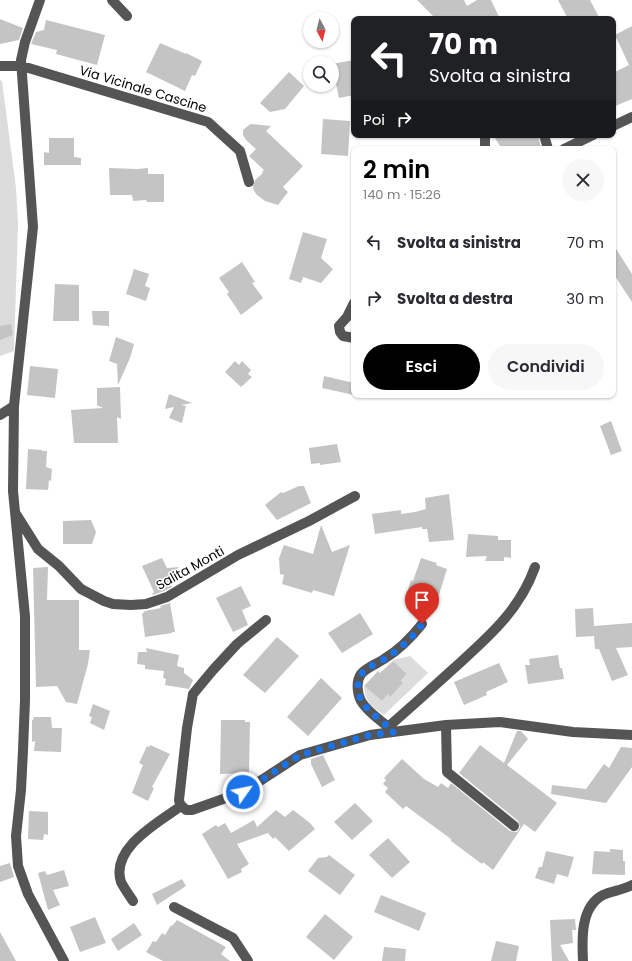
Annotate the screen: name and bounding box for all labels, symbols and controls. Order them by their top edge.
north arrow [303,12,339,48]
map controls [303,12,339,92]
text: 70 m [429,25,498,64]
icon: left [363,32,415,84]
button: search [303,56,339,92]
street label: Via Vicinale Cascine [77,61,209,117]
text: Svolta a sinistra [429,63,571,88]
icon: right [393,108,415,130]
text: Poi [363,109,385,130]
text: 2 min [363,153,430,186]
button: close [562,159,604,201]
text: 140 m · 15:26 [363,185,441,204]
icon: left [363,231,385,253]
text: Svolta a sinistra [397,232,521,253]
text: 70 m [567,232,604,253]
icon: right [363,287,385,309]
text: Svolta a destra [397,288,513,309]
text: 30 m [566,288,604,309]
button: Esci [363,344,480,390]
button: Condividi [488,344,604,390]
street label: Salita Monti [152,541,228,595]
pin [405,583,439,624]
icon: arrive [411,589,433,611]
position arrow [222,771,264,813]

